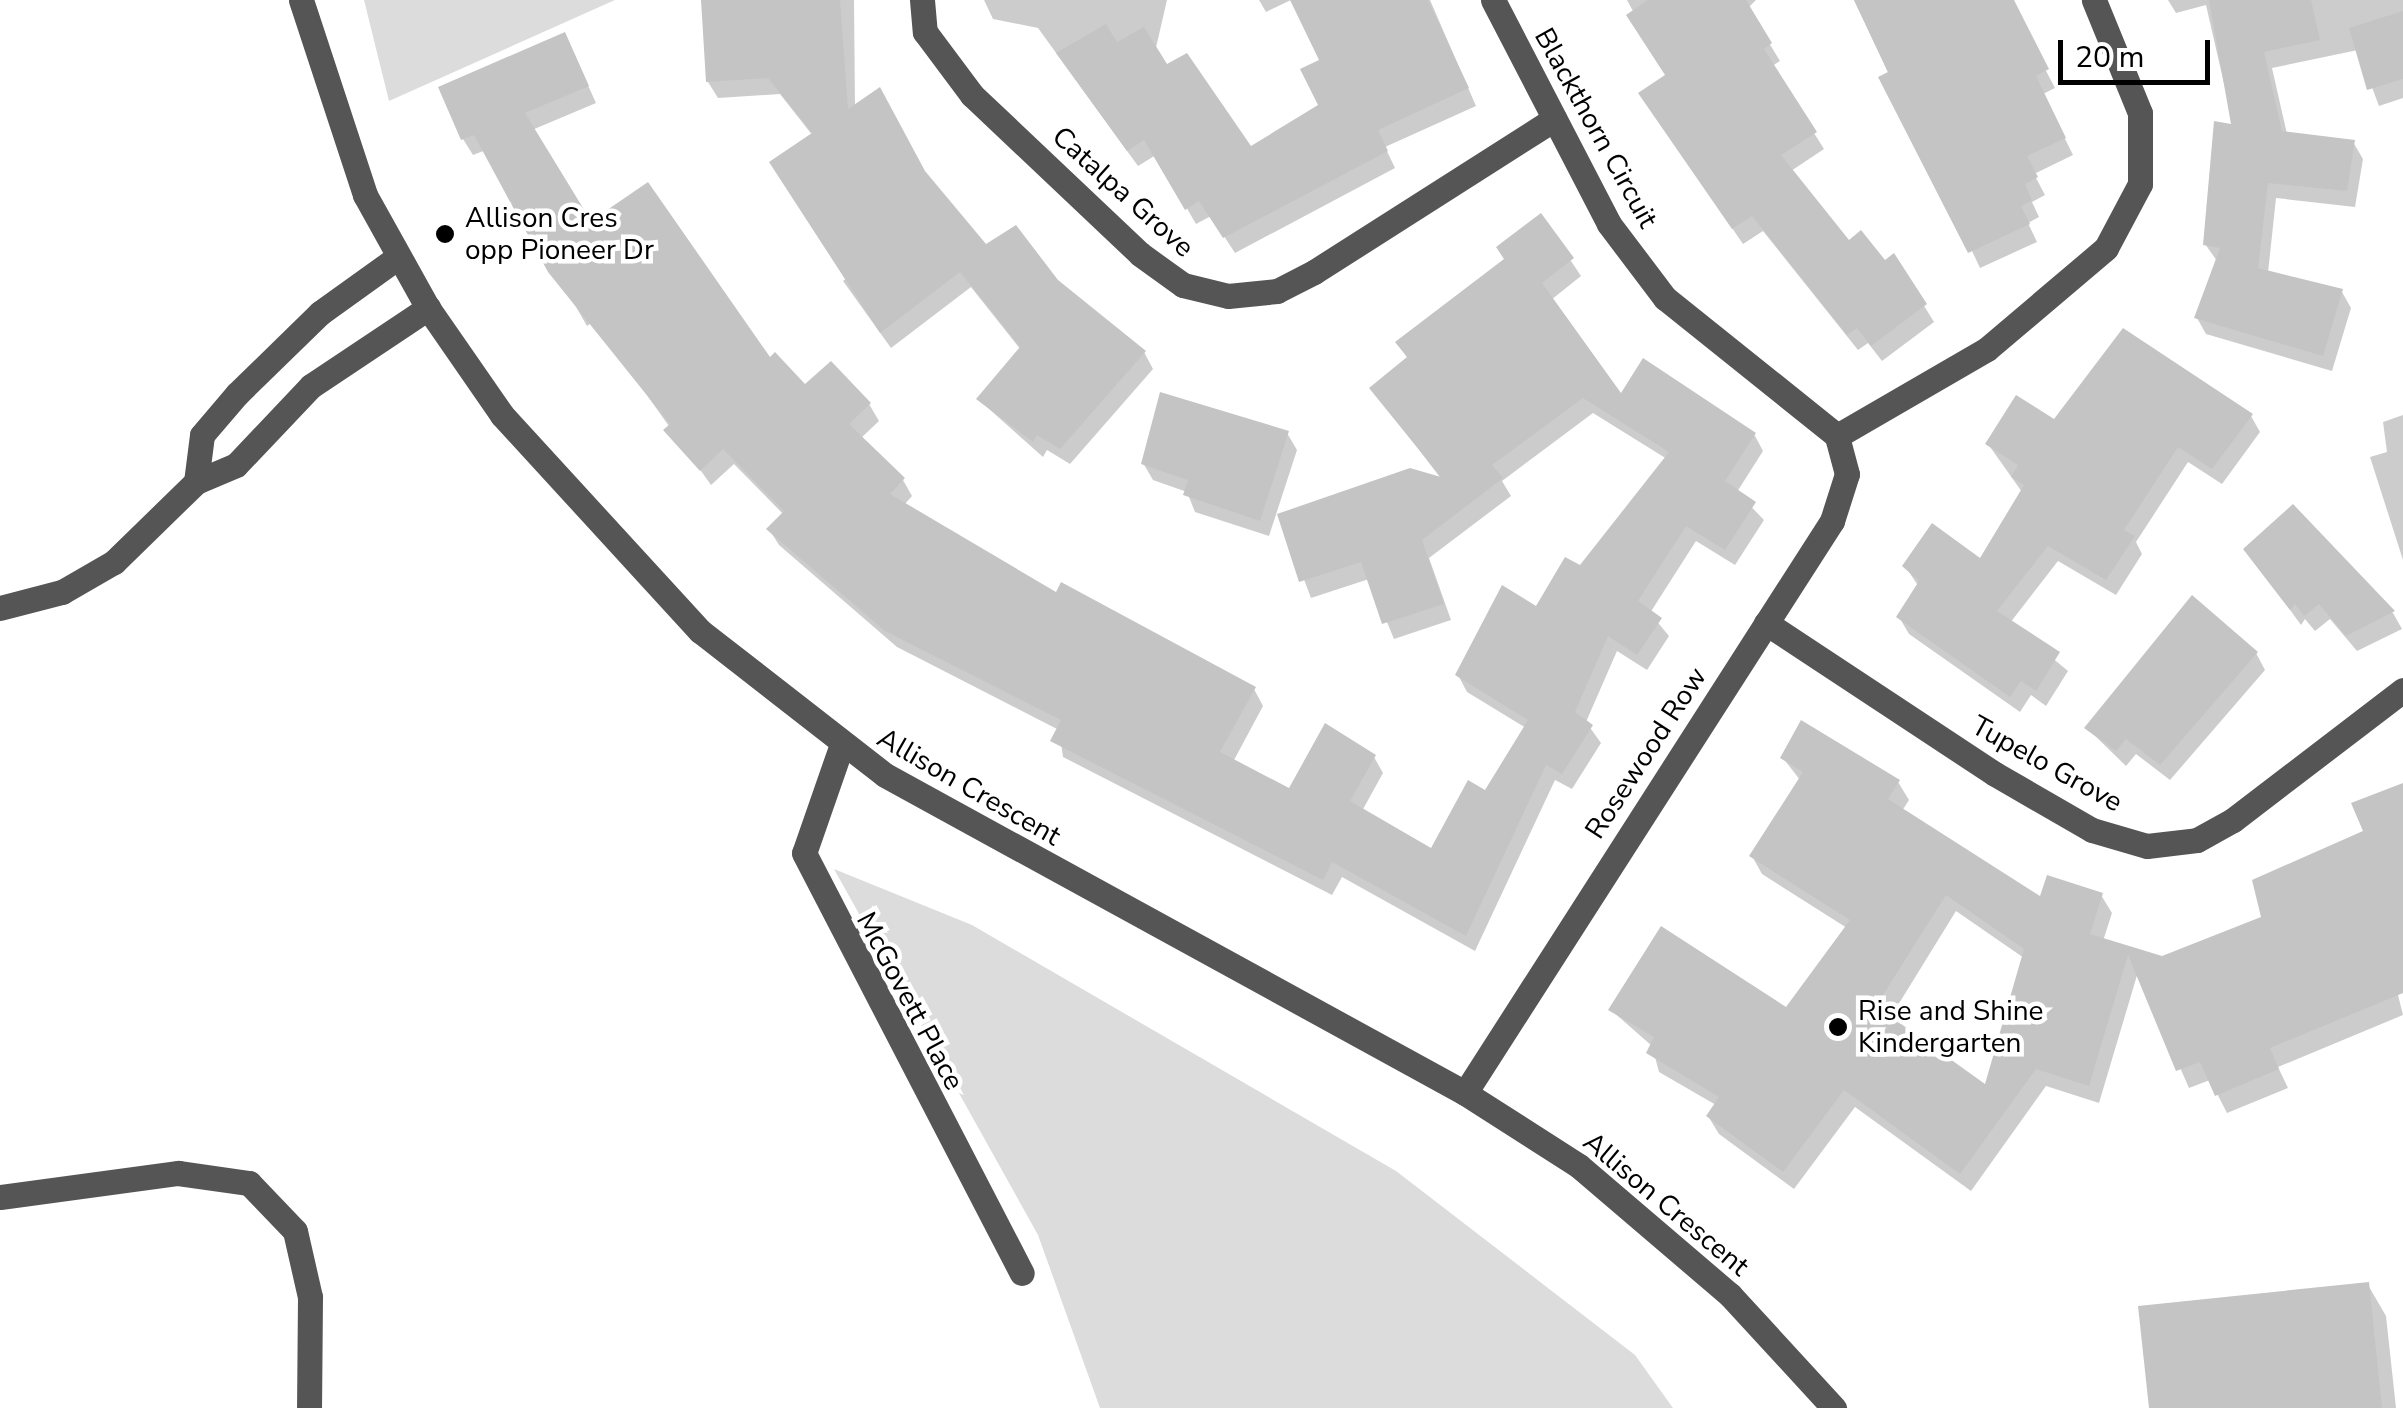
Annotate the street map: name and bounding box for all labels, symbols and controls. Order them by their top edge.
scale bar [2063,20,2216,82]
street label: Blackthorn Circuit [1527,22,1665,234]
text: 20 m [2075,37,2144,78]
street label: Catalpa Grove [1045,120,1201,264]
place label: Allison Cres opp Pioneer Dr [465,201,654,267]
marker: Allison Cres opp Pioneer Dr [434,223,456,245]
street label: Rosewood Row [1578,661,1714,845]
street label: Tupelo Grove [1966,709,2128,819]
street label: Allison Crescent [871,721,1067,853]
street label: McGovett Place [849,906,971,1096]
place label: Rise and Shine Kindergarten [1858,994,2043,1060]
marker: Rise and Shine Kindergarten [1827,1016,1849,1038]
street label: Allison Crescent [1576,1125,1756,1283]

